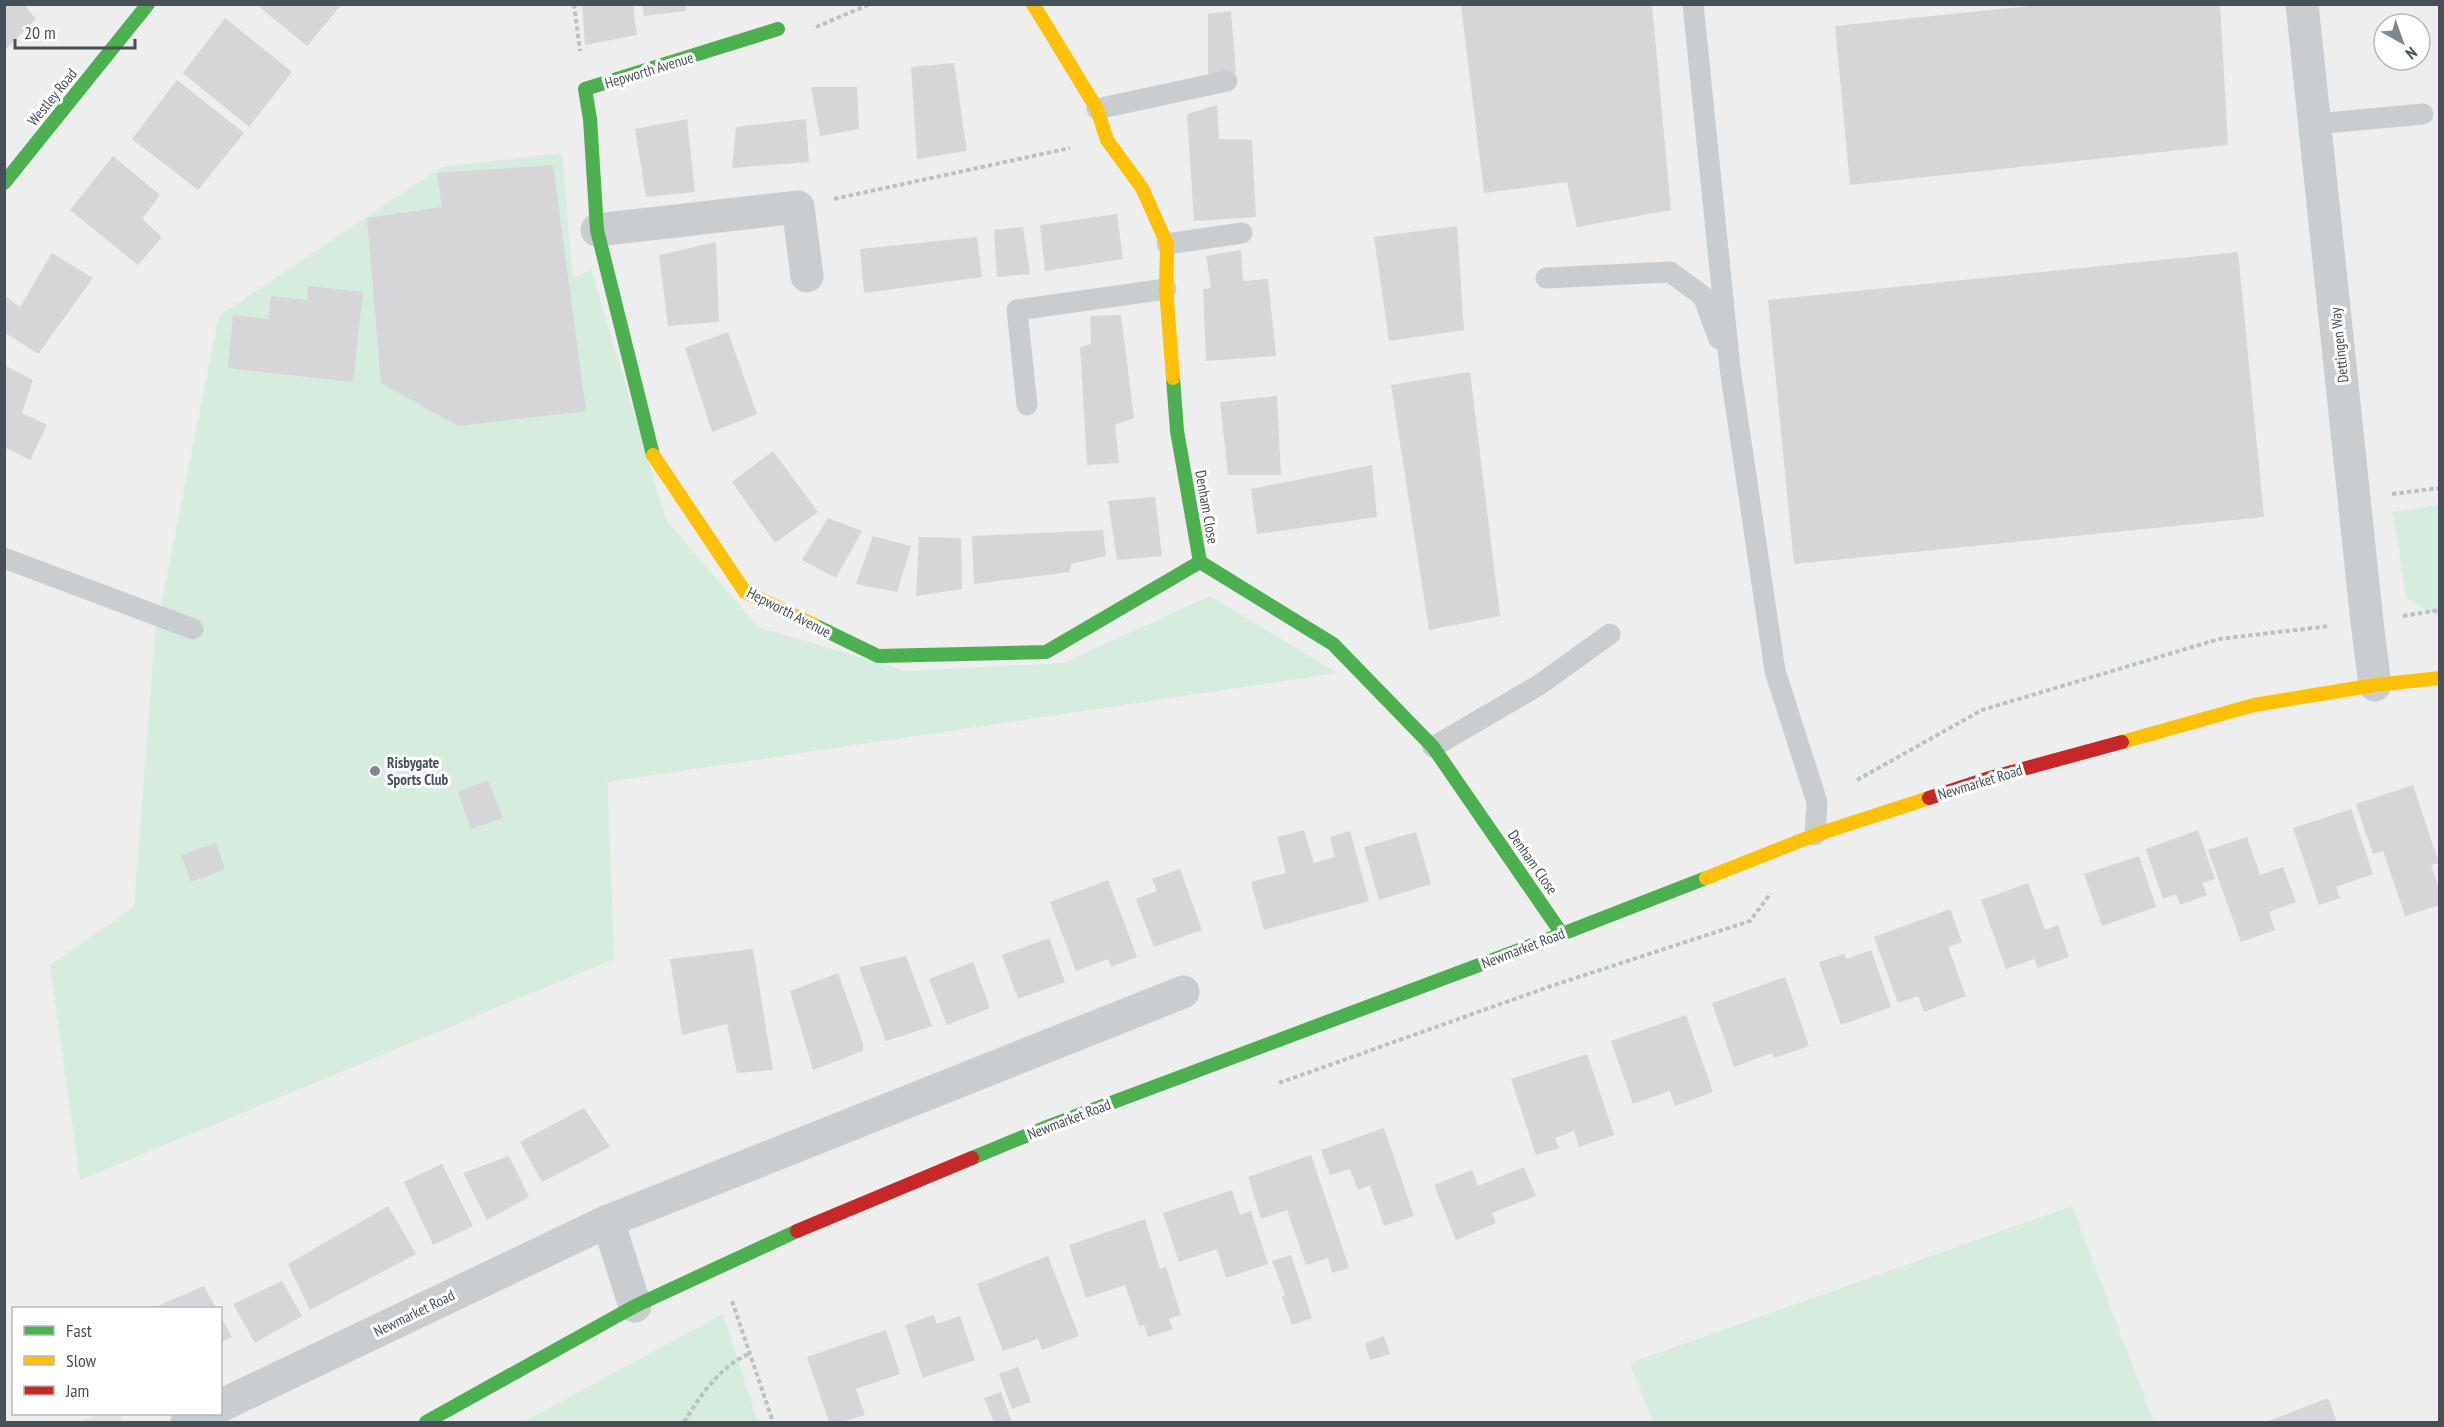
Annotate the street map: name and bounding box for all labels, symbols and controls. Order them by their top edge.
scale bar [15,12,135,50]
north arrow [2372,12,2432,72]
text: 20 m [24,21,56,44]
text: N [2402,43,2421,64]
street label: Hepworth Avenue [602,48,696,92]
street label: Westley Road [23,64,81,130]
street label: Dettingen Way [2326,306,2352,384]
street label: Denham Close [1191,469,1223,545]
street label: Hepworth Avenue [744,583,834,641]
place label: Risbygate Sports Club [387,753,448,789]
street label: Newmarket Road [1935,760,2025,804]
marker: Risbygate Sports Club [368,764,382,778]
street label: Denham Close [1504,826,1562,898]
street label: Newmarket Road [1479,923,1567,973]
street label: Newmarket Road [1025,1094,1113,1144]
street label: Newmarket Road [370,1285,458,1341]
legend [12,1307,222,1415]
text: Fast [66,1319,92,1342]
text: Slow [66,1349,97,1372]
text: Jam [65,1379,89,1402]

